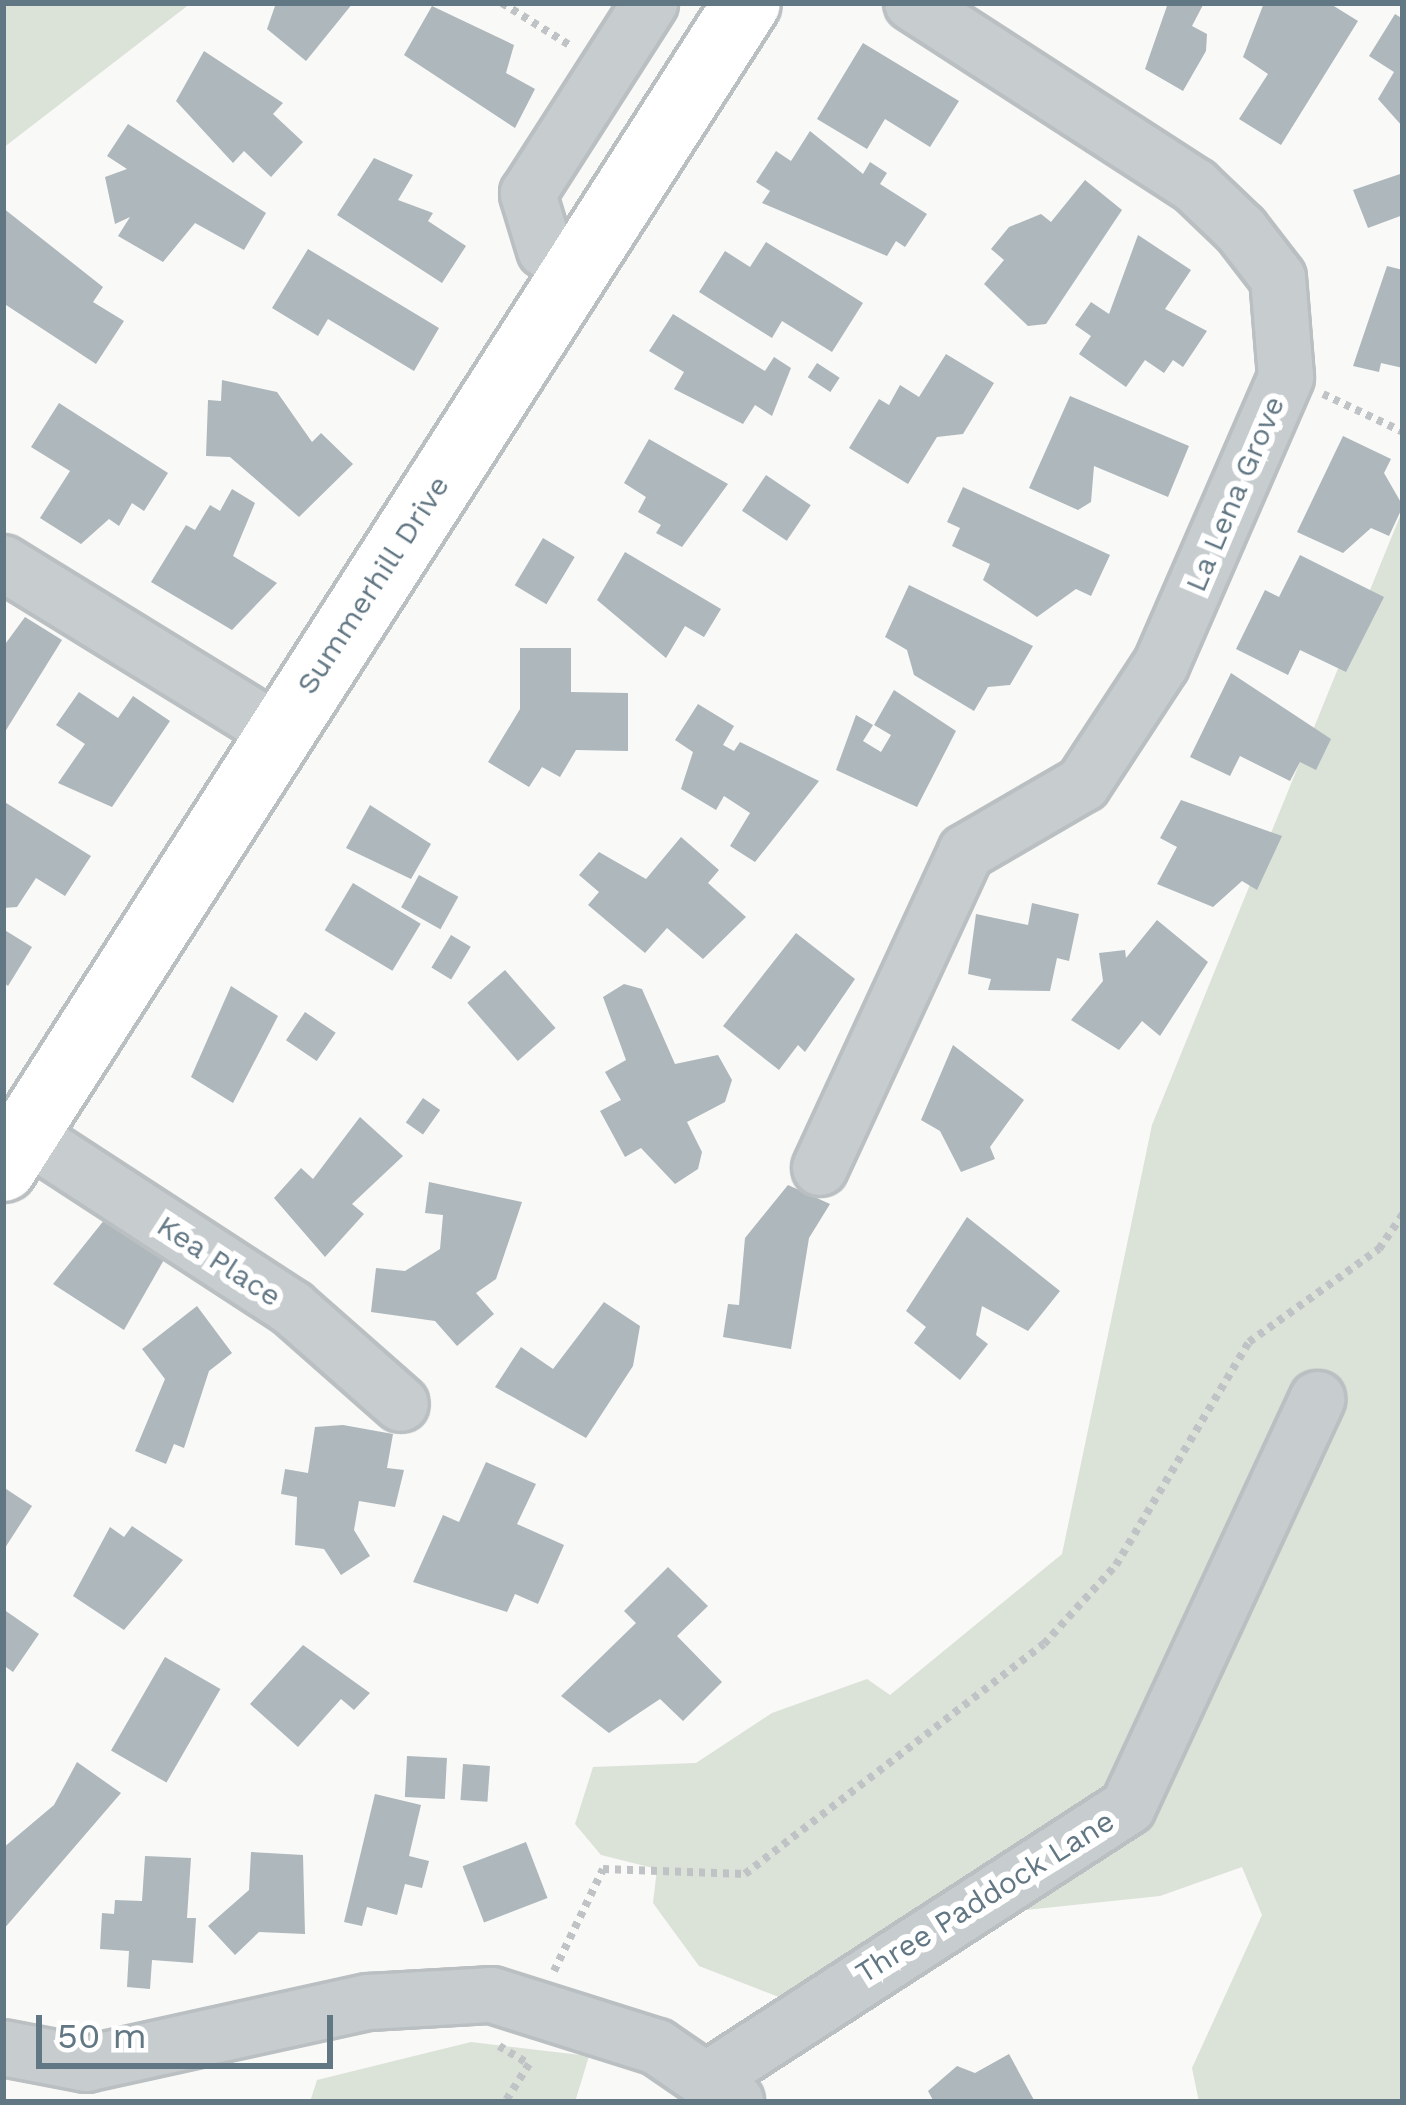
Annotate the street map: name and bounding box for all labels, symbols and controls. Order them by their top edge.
street label: La Lena Grove [1177,390,1293,598]
street label: Summerhill Drive [289,469,457,701]
street label: Kea Place [150,1207,288,1315]
street label: Three Paddock Lane [849,1803,1121,1991]
scale bar [42,1991,339,2065]
text: 50 m [57,2015,147,2057]

